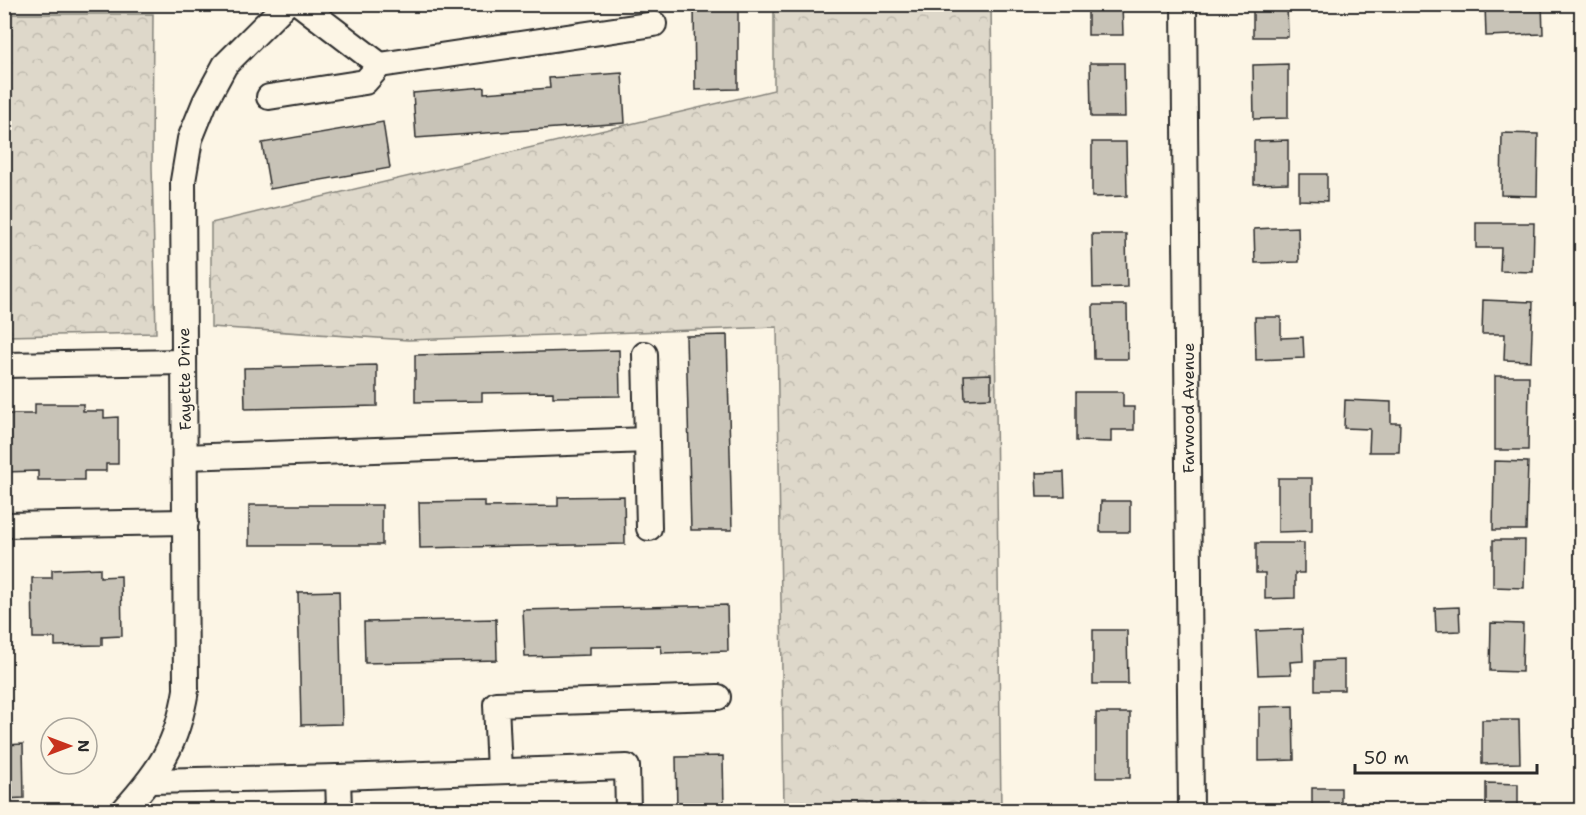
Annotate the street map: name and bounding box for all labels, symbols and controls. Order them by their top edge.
street label: Fayette Drive [173,327,196,431]
street label: Farwood Avenue [1178,343,1199,473]
north arrow [39,716,99,776]
scale bar [1355,737,1536,775]
text: N [73,740,94,752]
text: 50 m [1364,746,1409,770]

